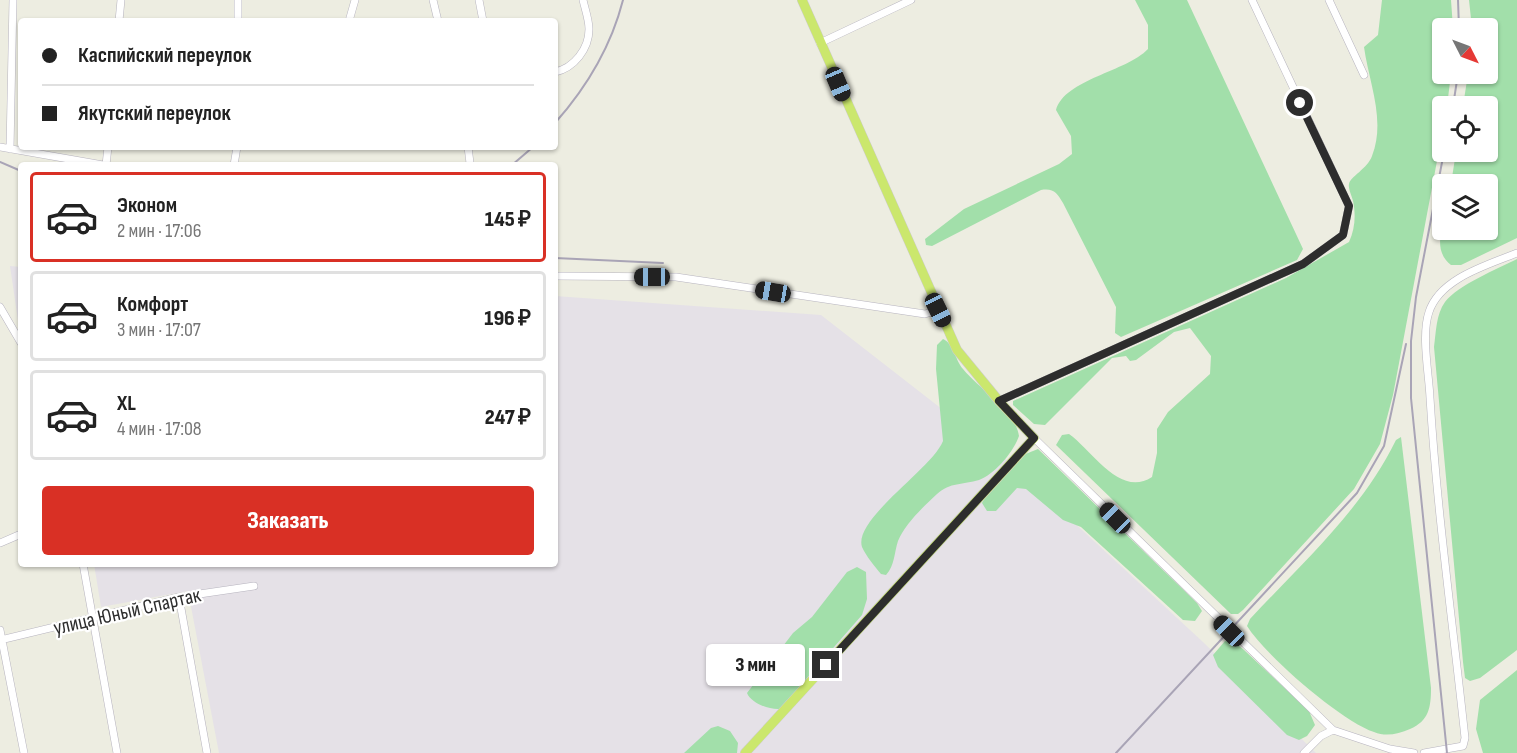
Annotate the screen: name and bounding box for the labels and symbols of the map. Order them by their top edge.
north arrow [1432,18,1498,84]
car [823,64,853,104]
route start [1286,89,1313,116]
car [634,268,670,286]
car [754,280,792,304]
car [922,290,954,330]
car [1096,499,1134,537]
street label: улица Юный Спартак [51,582,203,641]
car [1210,612,1248,650]
callout: 3 мин [706,644,805,686]
route end [812,651,839,678]

